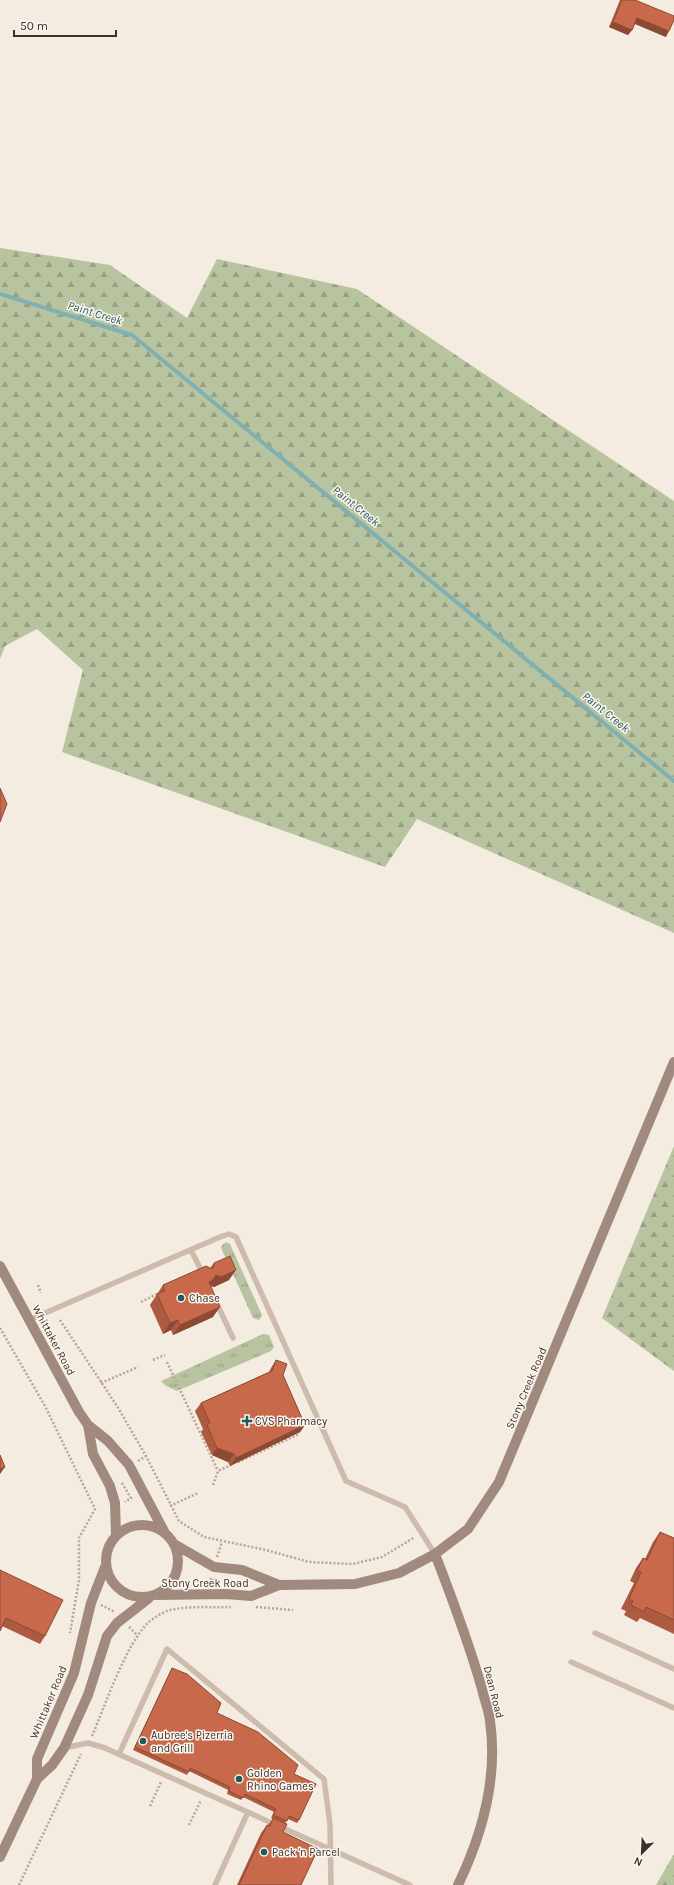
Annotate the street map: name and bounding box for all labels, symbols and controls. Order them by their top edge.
scale bar [14,12,116,38]
text: 50 m [20,19,48,33]
water label: Paint Creek [66,298,125,328]
water label: Paint Creek [330,483,383,530]
water label: Paint Creek [580,689,633,736]
place label: Chase [189,1292,220,1305]
marker: Chase [176,1293,186,1303]
street label: Whittaker Road [30,1303,78,1378]
street label: Stony Creek Road [503,1345,550,1431]
place label: CVS Pharmacy [255,1415,327,1428]
marker: CVS Pharmacy [242,1416,252,1426]
street label: Stony Creek Road [161,1577,249,1590]
street label: Whittaker Road [27,1664,70,1741]
street label: Dean Road [481,1665,506,1720]
place label: Aubree's Pizerria and Grill [151,1729,233,1755]
marker: Aubree's Pizerria and Grill [138,1736,148,1746]
place label: Golden Rhino Games [247,1767,314,1793]
marker: Golden Rhino Games [234,1774,244,1784]
north arrow [622,1833,662,1873]
place label: Pack 'n Parcel [272,1846,340,1859]
marker: Pack 'n Parcel [259,1847,269,1857]
text: N [632,1854,644,1869]

